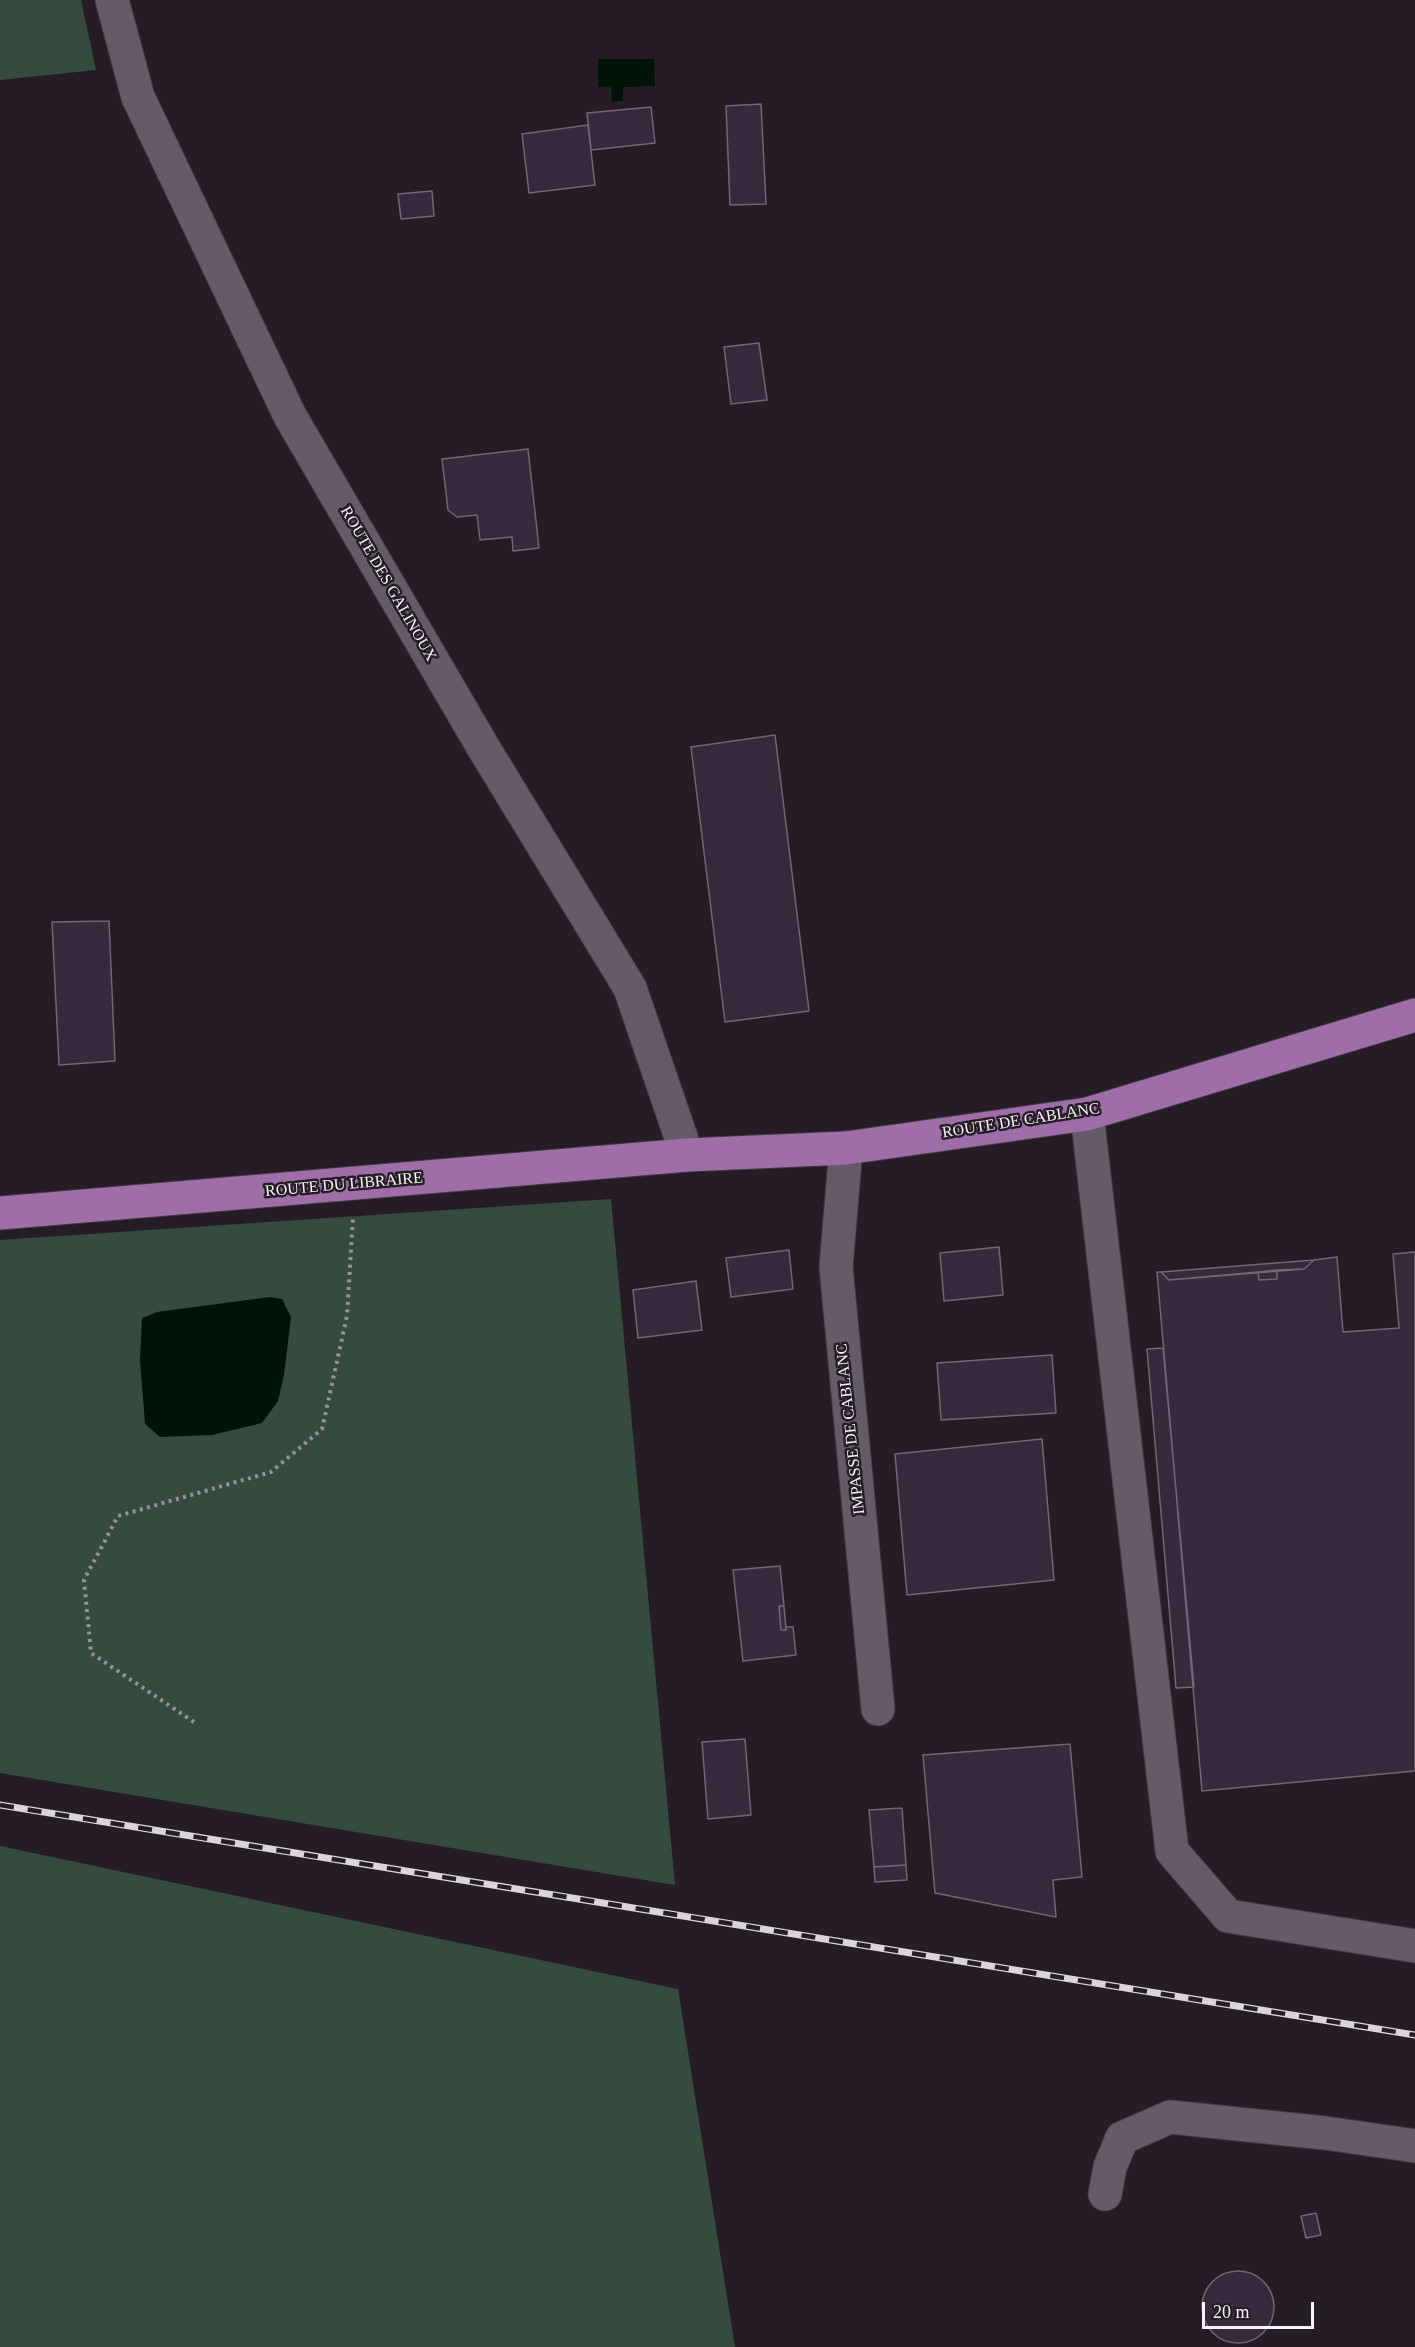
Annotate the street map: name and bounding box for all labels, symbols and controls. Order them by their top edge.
street label: ROUTE DES GALINOUX [336,503,440,665]
street label: ROUTE DE CABLANC [941,1099,1101,1143]
street label: ROUTE DU LIBRAIRE [264,1169,424,1201]
street label: IMPASSE DE CABLANC [832,1343,870,1515]
scale bar [1205,2290,1318,2328]
text: 20 m [1213,2302,1250,2322]

